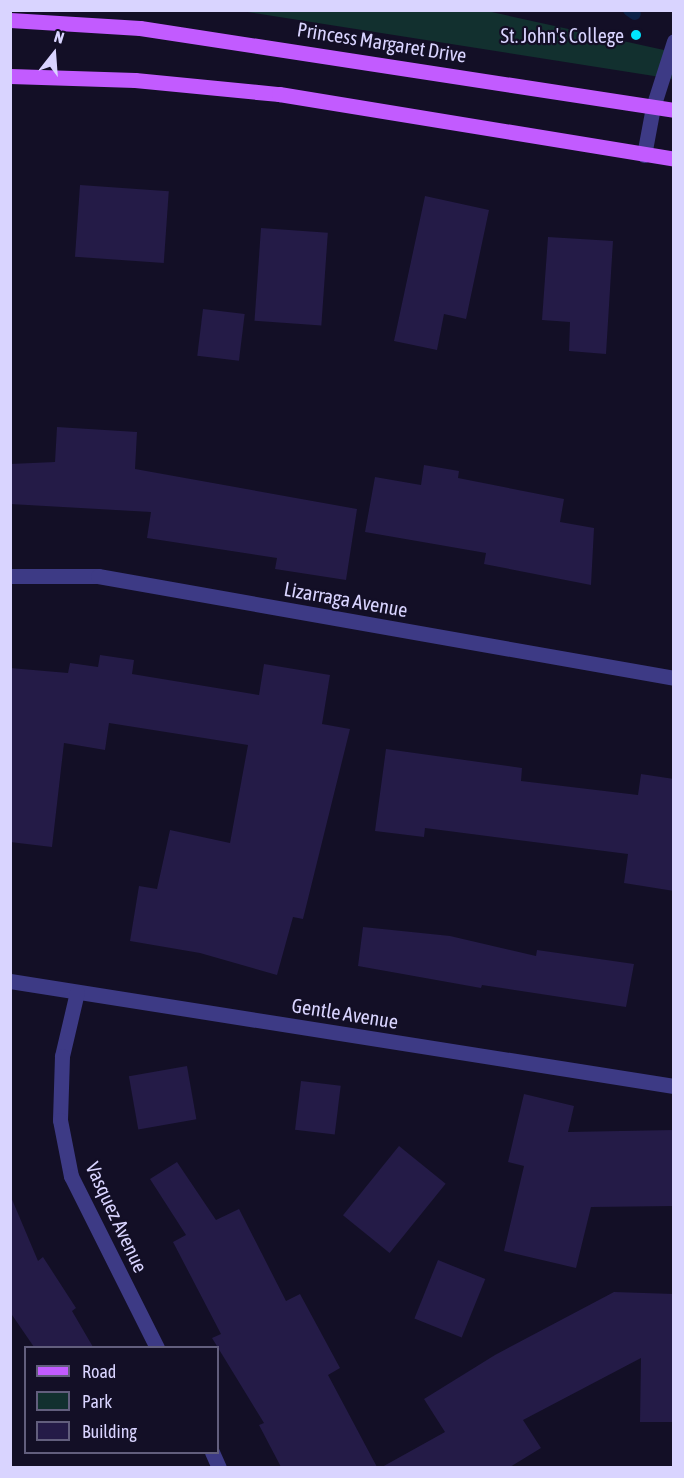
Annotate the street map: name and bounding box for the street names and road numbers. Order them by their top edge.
street label: Princess Margaret Drive [296,17,468,67]
street label: Lizarraga Avenue [282,576,410,622]
street label: Gentle Avenue [290,993,400,1033]
street label: Vasquez Avenue [81,1158,153,1276]

